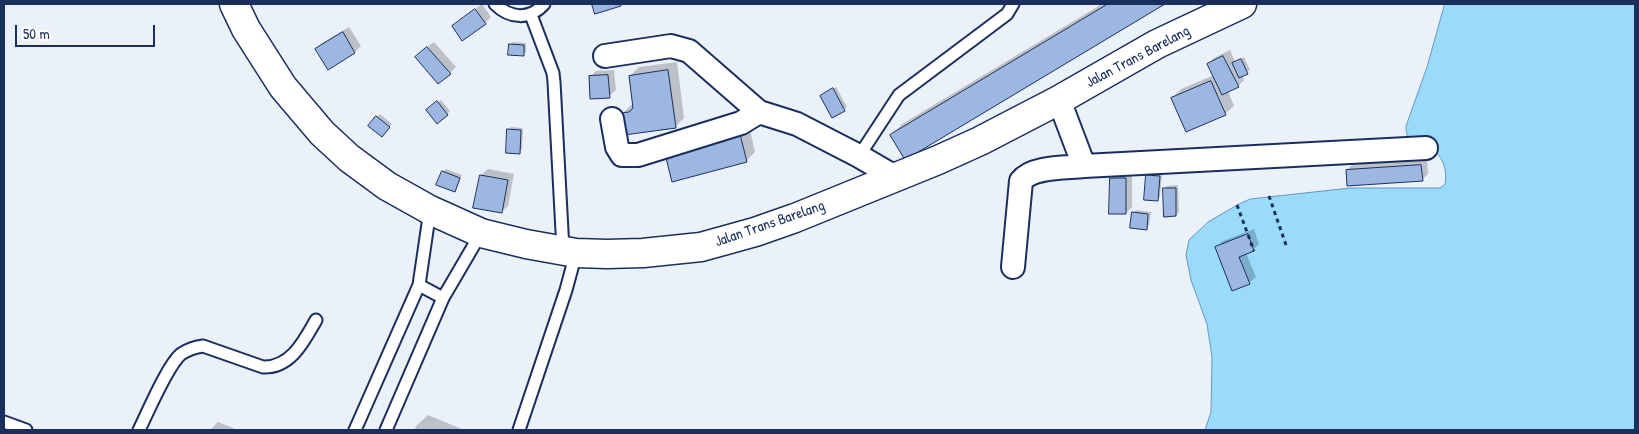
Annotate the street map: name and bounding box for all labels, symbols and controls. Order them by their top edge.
scale bar [18,15,158,47]
street label: Jalan Trans Barelang [1083,22,1193,92]
text: 50 m [23,23,50,44]
street label: Jalan Trans Barelang [713,197,827,251]

